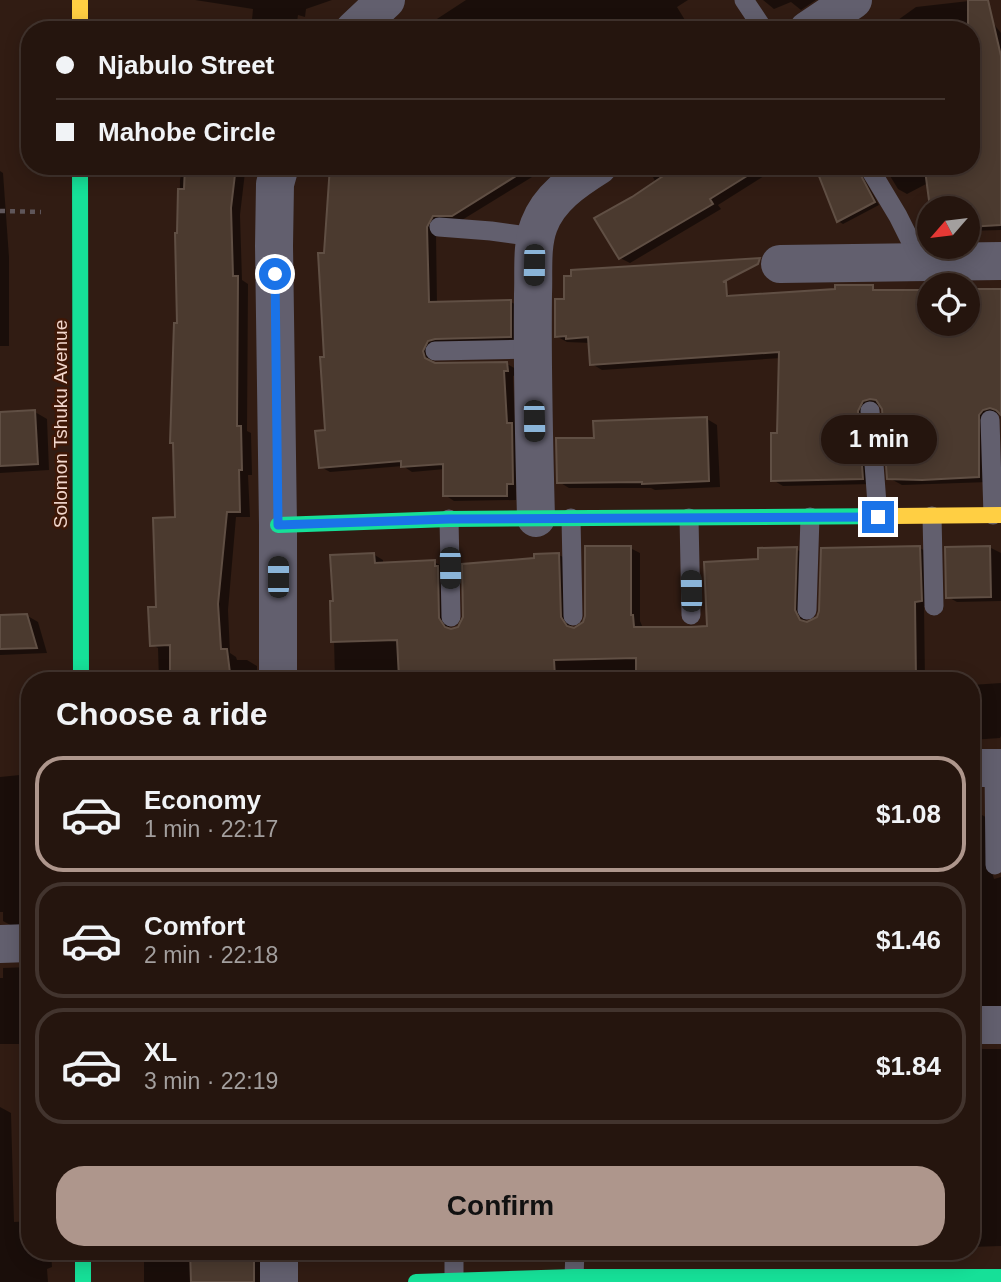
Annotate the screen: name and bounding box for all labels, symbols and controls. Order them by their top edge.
text: Njabulo Street [98,50,274,80]
text: Mahobe Circle [98,117,276,147]
north arrow [917,196,980,259]
map controls [917,196,980,336]
car [524,244,545,286]
route start [259,258,291,290]
button: locate [917,273,980,336]
street label: Solomon Tshuku Avenue [50,320,71,528]
car [524,400,545,442]
callout: 1 min [820,416,936,464]
text: 1 min [849,426,909,452]
route end [862,501,894,533]
car [440,547,461,589]
car [268,556,289,598]
car [681,570,702,612]
text: Choose a ride [56,696,268,732]
icon: car [60,783,123,846]
text: Economy [144,785,261,815]
text: $1.08 [876,799,941,829]
text: 1 min · 22:17 [144,816,278,842]
icon: car [60,909,123,972]
text: Comfort [144,911,245,941]
text: $1.46 [876,925,941,955]
text: 2 min · 22:18 [144,942,278,968]
icon: car [60,1035,123,1098]
text: XL [144,1037,177,1067]
text: $1.84 [876,1051,941,1081]
text: 3 min · 22:19 [144,1068,278,1094]
button: Confirm [56,1166,945,1246]

